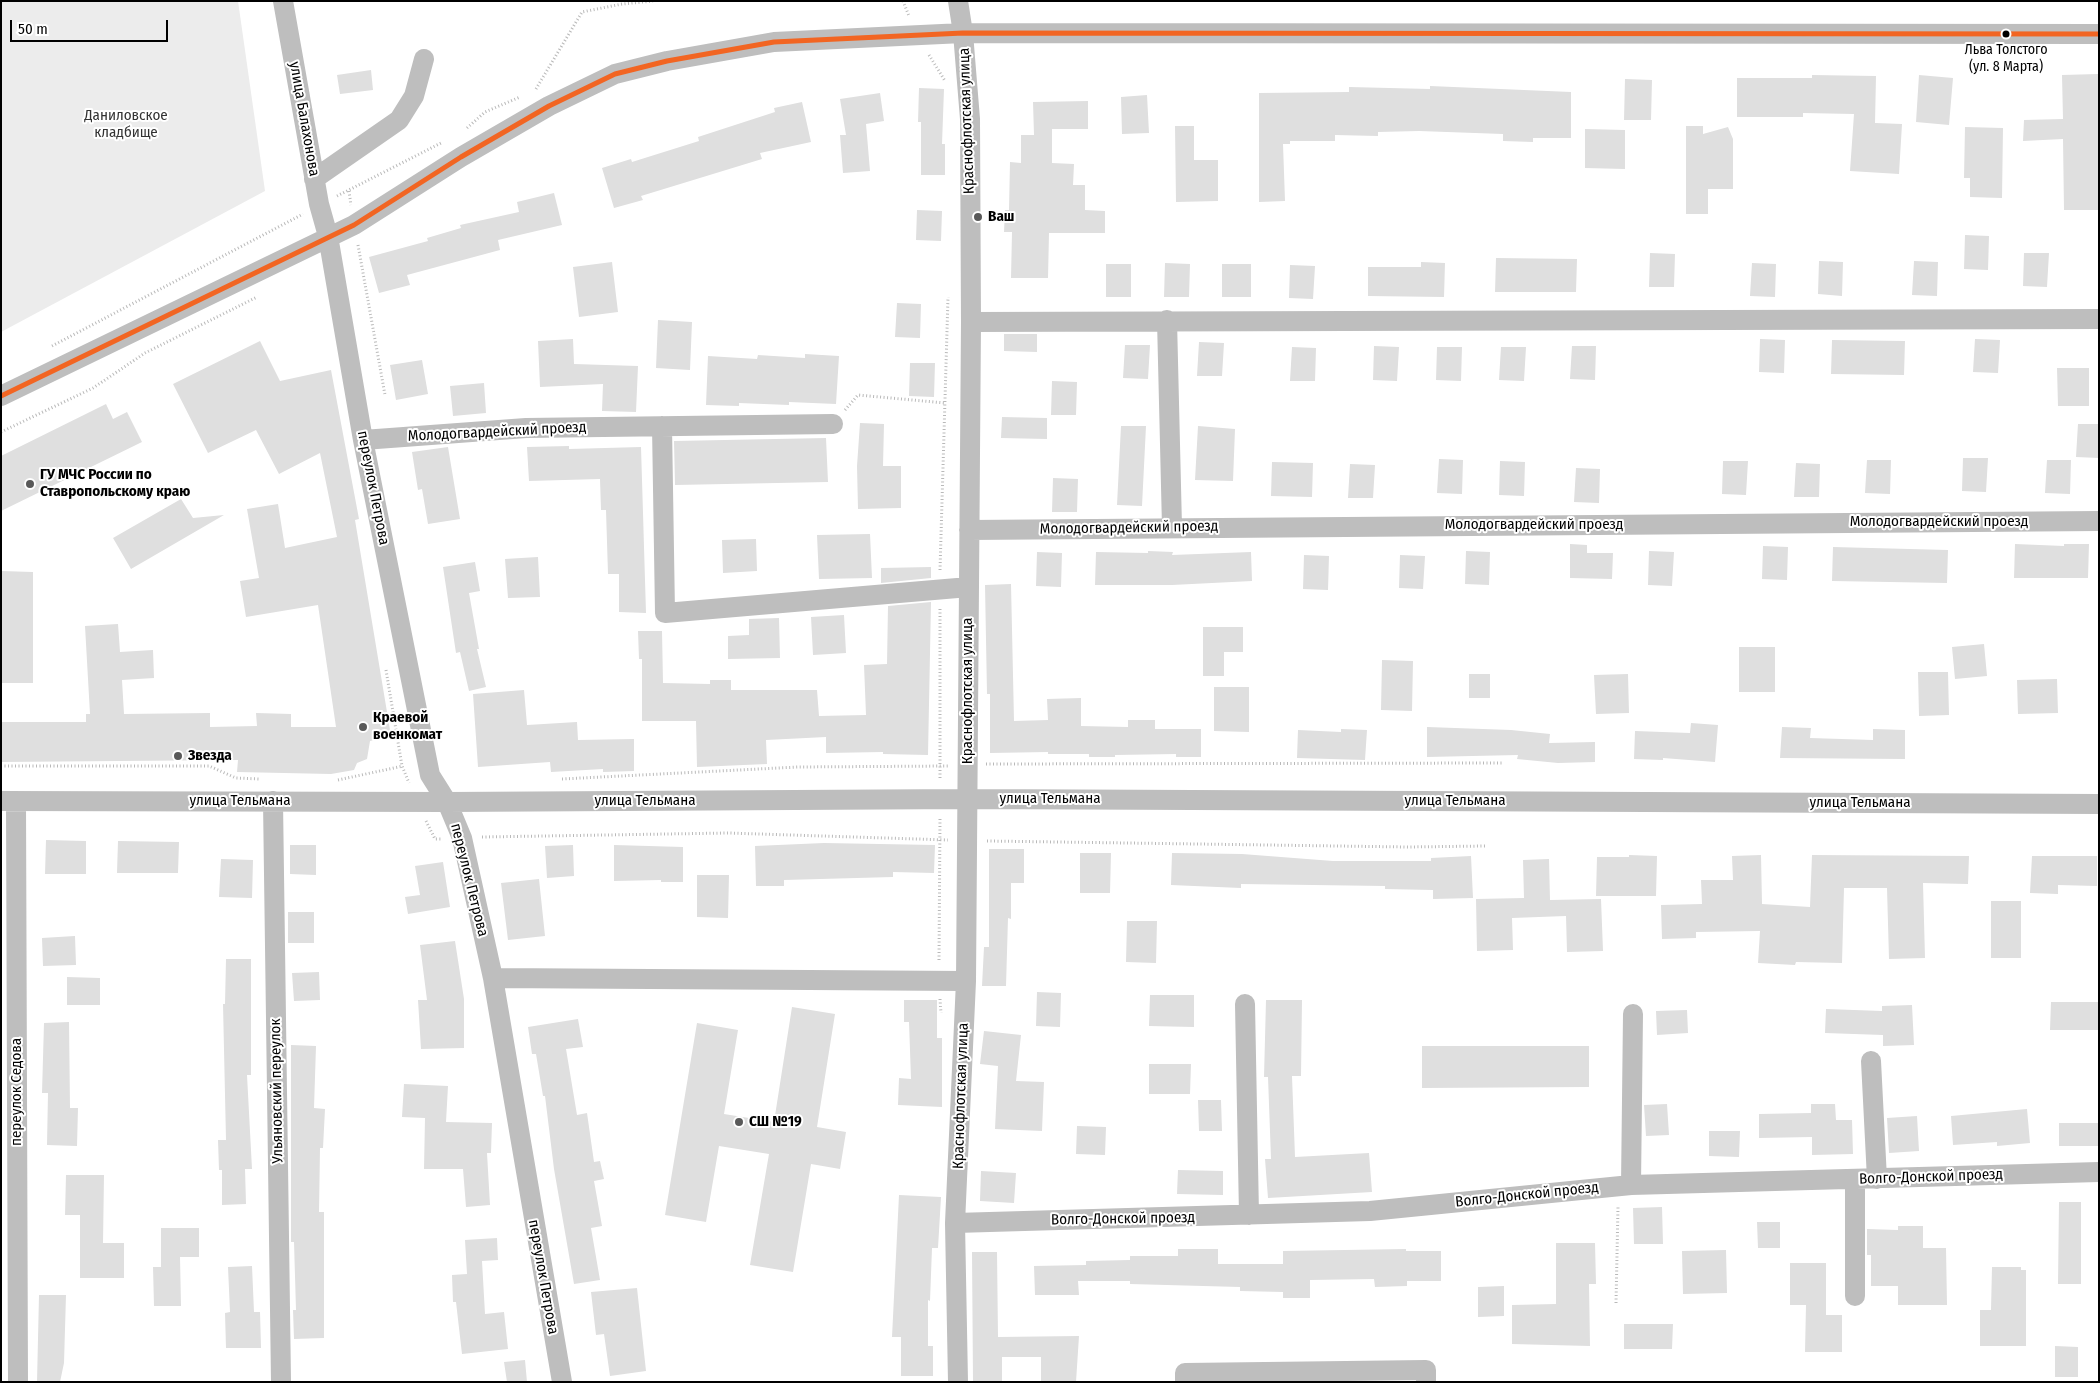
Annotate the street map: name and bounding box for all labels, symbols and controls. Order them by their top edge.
scale bar [12,10,170,42]
text: 50 m [18,20,48,38]
marker: Льва Толстого (ул. 8 Марта) [2001,29,2011,39]
place label: Льва Толстого (ул. 8 Марта) [1964,42,2048,74]
street label: Краснофлотская улица [955,47,979,195]
street label: улица Балахонова [285,60,323,178]
park label: Даниловское кладбище [84,107,168,142]
place label: Ваш [988,208,1014,226]
marker: Ваш [972,211,984,223]
street label: Молодогвардейский проезд [407,418,587,446]
street label: переулок Петрова [353,429,393,547]
place label: ГУ МЧС России по Ставропольскому краю [40,466,190,501]
marker: ГУ МЧС России по Ставропольскому краю [24,478,36,490]
street label: Молодогвардейский проезд [1850,513,2028,531]
street label: Молодогвардейский проезд [1445,516,1623,534]
street label: Молодогвардейский проезд [1040,517,1218,539]
street label: Краснофлотская улица [959,618,977,764]
place label: Краевой военкомат [373,709,442,744]
marker: Краевой военкомат [357,721,369,733]
place label: Звезда [188,747,232,765]
marker: Звезда [172,750,184,762]
street label: улица Тельмана [1000,790,1100,808]
street label: улица Тельмана [190,792,290,810]
street label: улица Тельмана [595,792,695,810]
street label: улица Тельмана [1405,792,1505,810]
street label: улица Тельмана [1810,794,1910,812]
street label: переулок Петрова [446,821,492,939]
street label: Ульяновский переулок [267,1018,287,1164]
street label: Краснофлотская улица [949,1022,973,1170]
street label: переулок Седова [8,1038,26,1146]
place label: СШ №19 [749,1113,802,1131]
marker: СШ №19 [733,1116,745,1128]
street label: Волго-Донской проезд [1859,1165,2003,1189]
street label: Волго-Донской проезд [1454,1179,1600,1211]
street label: Волго-Донской проезд [1051,1209,1195,1229]
street label: переулок Петрова [524,1218,562,1336]

